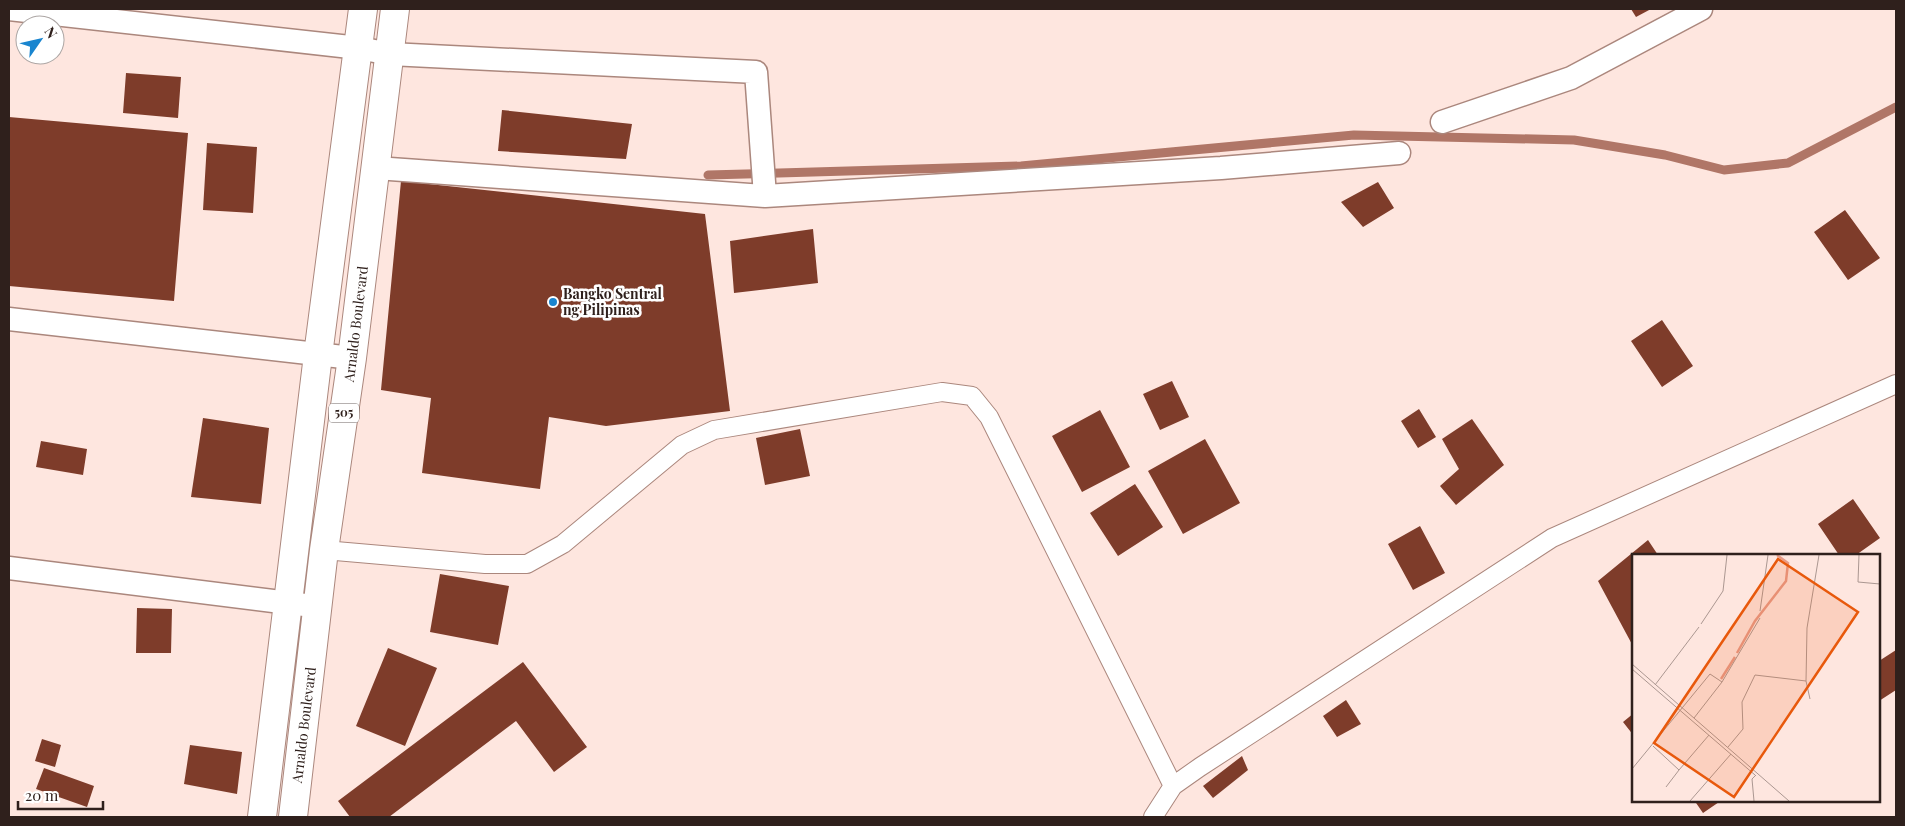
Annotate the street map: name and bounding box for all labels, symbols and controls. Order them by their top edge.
north arrow [15,15,65,65]
text: N [40,23,62,42]
street label: Arnaldo Boulevard [339,265,372,384]
place label: Bangko Sentral ng Pilipinas [563,284,662,319]
marker: Bangko Sentral ng Pilipinas [547,296,559,308]
road number: 505 [329,403,359,422]
inset map [1632,554,1880,801]
street label: Arnaldo Boulevard [287,666,320,785]
scale bar [18,778,102,810]
text: 20 m [25,785,59,805]

